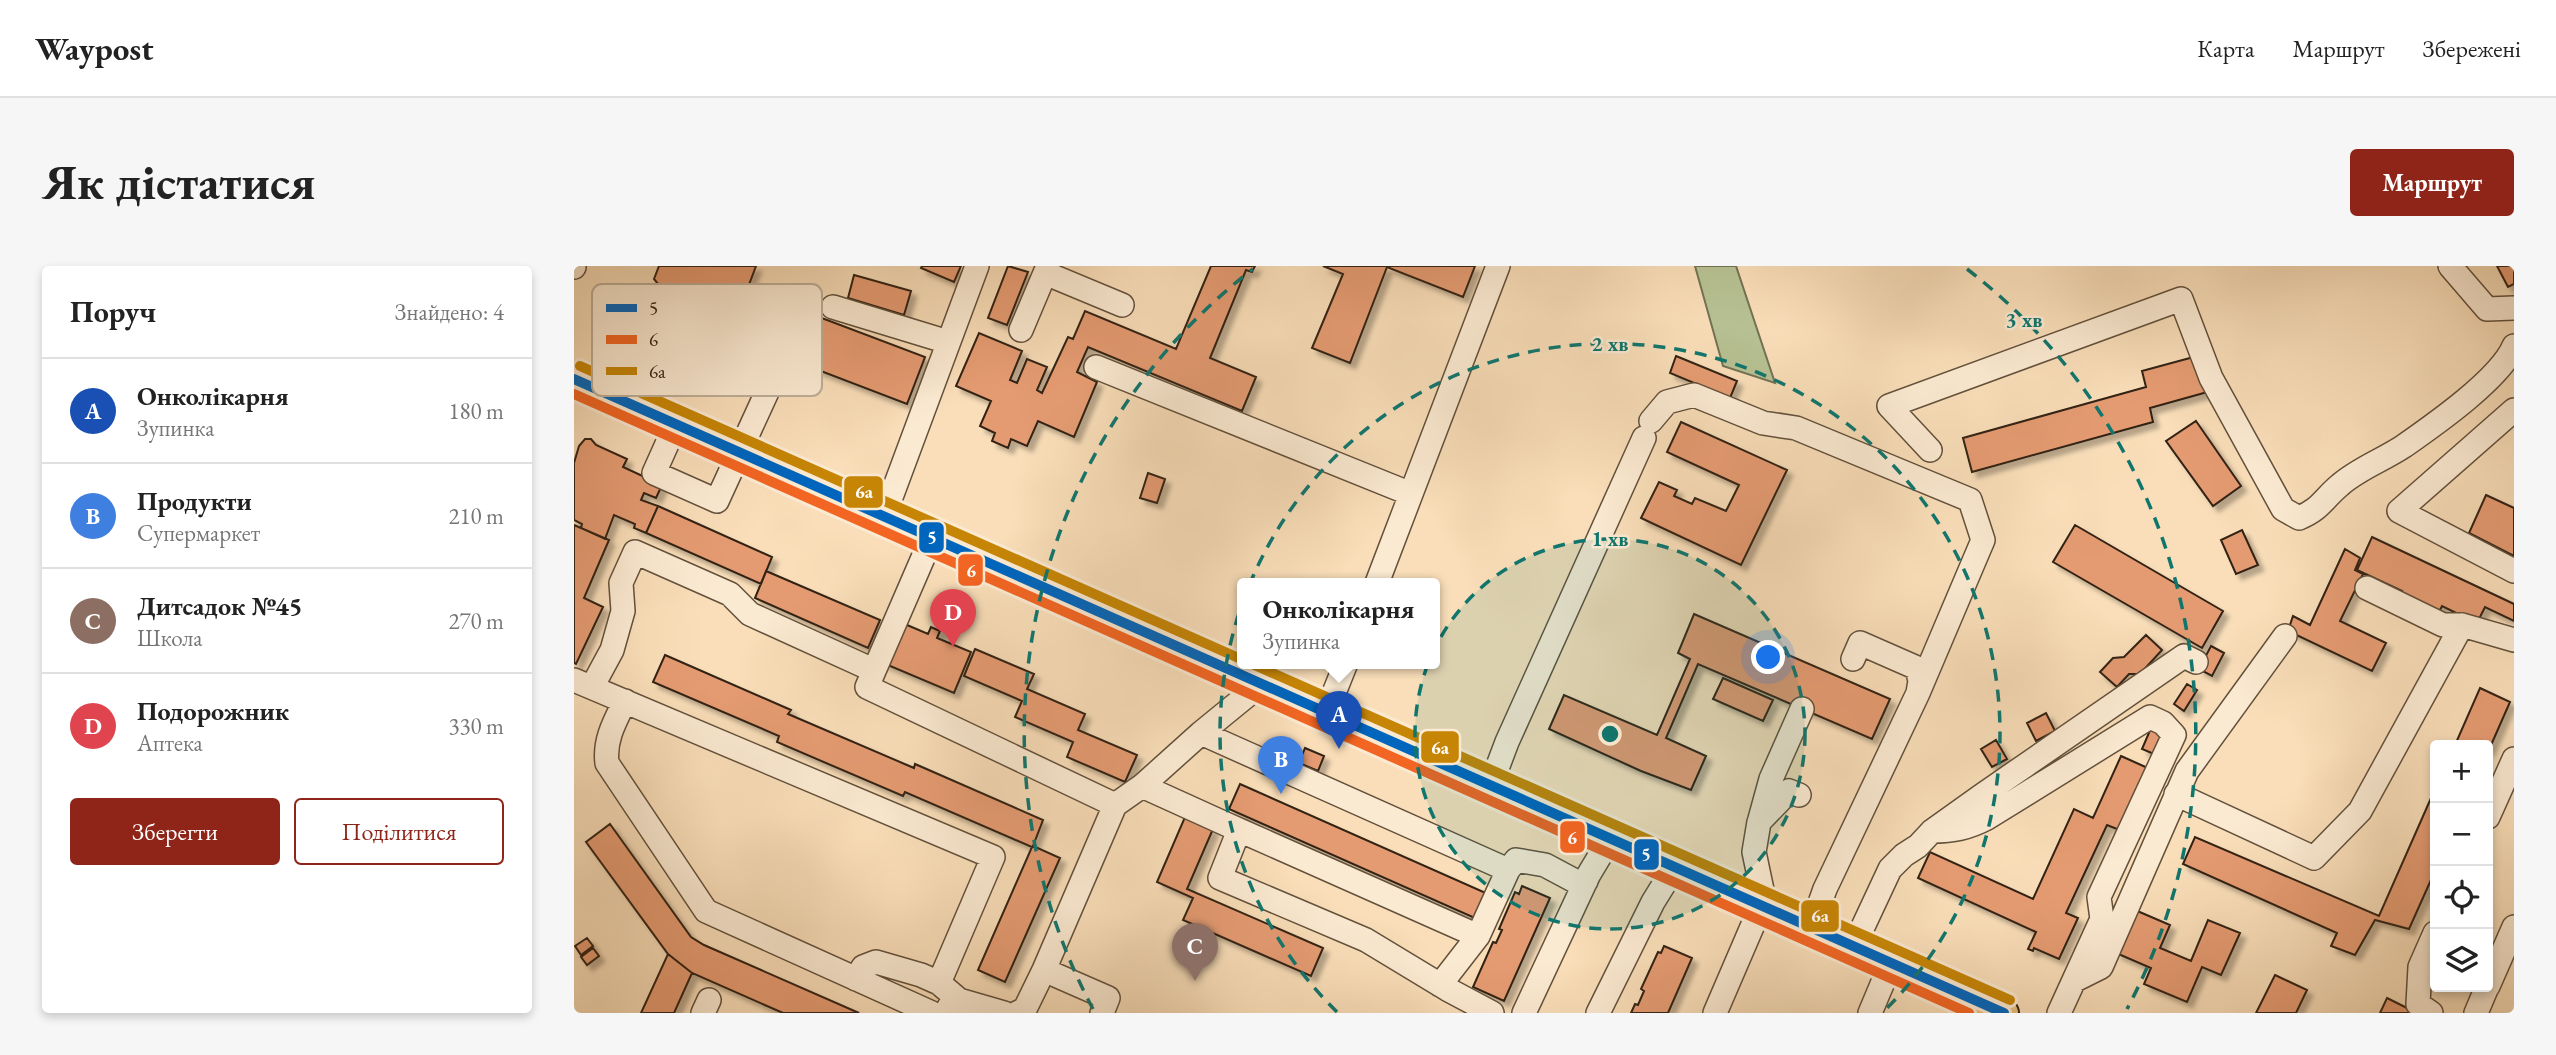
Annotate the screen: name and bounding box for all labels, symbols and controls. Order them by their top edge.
text: Waypost [35,27,154,70]
text: Карта [2197,33,2255,64]
text: Маршрут [2293,33,2385,64]
text: Збережені [2423,33,2521,64]
button: Маршрут [2350,149,2514,216]
text: Як дістатися [42,150,316,214]
legend [592,284,822,396]
text: Поруч [70,292,156,331]
text: 5 [649,296,658,321]
text: Знайдено: 4 [395,297,504,327]
text: 3 хв [2006,306,2042,333]
text: 6 [649,327,658,352]
text: 2 хв [1592,330,1628,357]
text: 6а [649,359,666,384]
text: Онколікарня [137,379,289,413]
text: A [85,396,101,426]
text: 180 m [448,396,504,426]
text: Зупинка [137,413,214,443]
line badge: 6а [843,475,884,509]
text: 6а [855,479,874,504]
text: Продукти [137,484,252,518]
text: B [86,501,100,531]
text: 210 m [448,501,504,531]
text: Супермаркет [137,518,260,548]
line badge: 5 [918,521,945,554]
text: 5 [927,525,937,550]
text: 1 хв [1592,525,1628,552]
line badge: 6 [957,553,984,587]
text: 6 [966,558,976,583]
popup [1237,578,1440,669]
text: Дитсадок №45 [137,589,303,623]
pin: D [930,589,976,647]
text: Онколікарня [1263,592,1414,626]
text: C [85,606,101,636]
text: 270 m [448,606,504,636]
text: Школа [137,623,202,653]
text: Зупинка [1263,626,1340,656]
your location [1751,640,1785,674]
pin: A [1316,691,1362,749]
text: Подорожник [137,694,289,728]
text: D [84,711,102,741]
text: 330 m [448,711,504,741]
centre of rings [1598,722,1622,746]
text: Аптека [137,728,203,758]
line badge: 6а [1420,730,1460,764]
text: 6а [1431,735,1450,760]
pin: B [1258,736,1304,794]
map controls [2430,740,2493,992]
button: + [2430,740,2493,803]
button: Зберегти [70,798,280,865]
button: Поділитися [294,798,504,865]
button: − [2430,803,2493,866]
line badge: 6 [1559,820,1586,854]
text: 6 [1567,825,1577,850]
line badge: 5 [1633,838,1660,871]
text: 5 [1641,842,1651,867]
button: locate [2430,866,2493,929]
line badge: 6а [1800,899,1840,933]
text: 6а [1811,903,1830,928]
pin: C [1172,923,1218,981]
button: layers [2430,929,2493,992]

